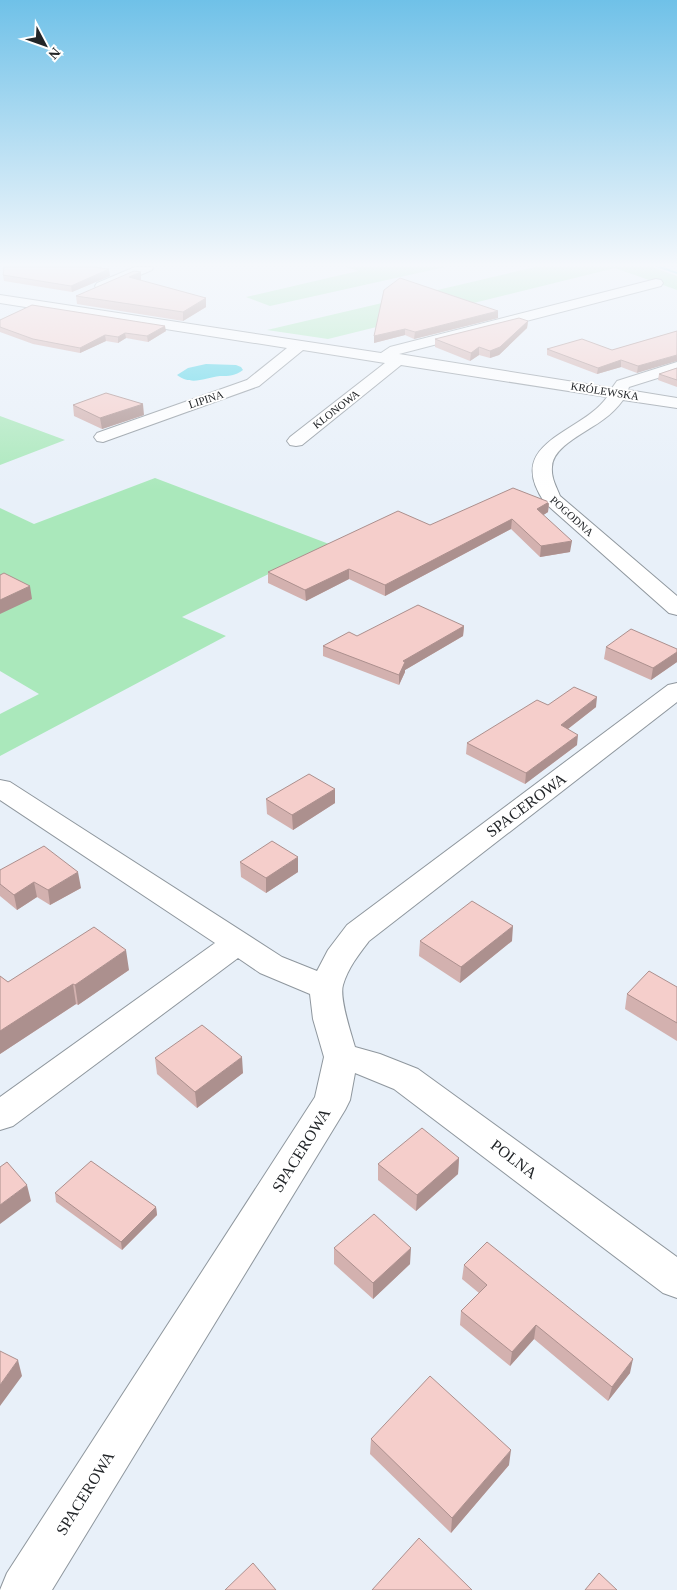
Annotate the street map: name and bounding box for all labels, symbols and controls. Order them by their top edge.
north arrow [20,20,70,70]
text: N [45,44,63,62]
street label: KRÓLEWSKA [570,380,640,402]
street label: KLONOWA [310,387,362,431]
street label: LIPINA [187,388,225,410]
street label: POGODNA [548,494,596,538]
street label: SPACEROWA [483,769,570,841]
street label: SPACEROWA [269,1105,334,1195]
street label: POLNA [488,1136,541,1182]
street label: SPACEROWA [53,1448,118,1538]

